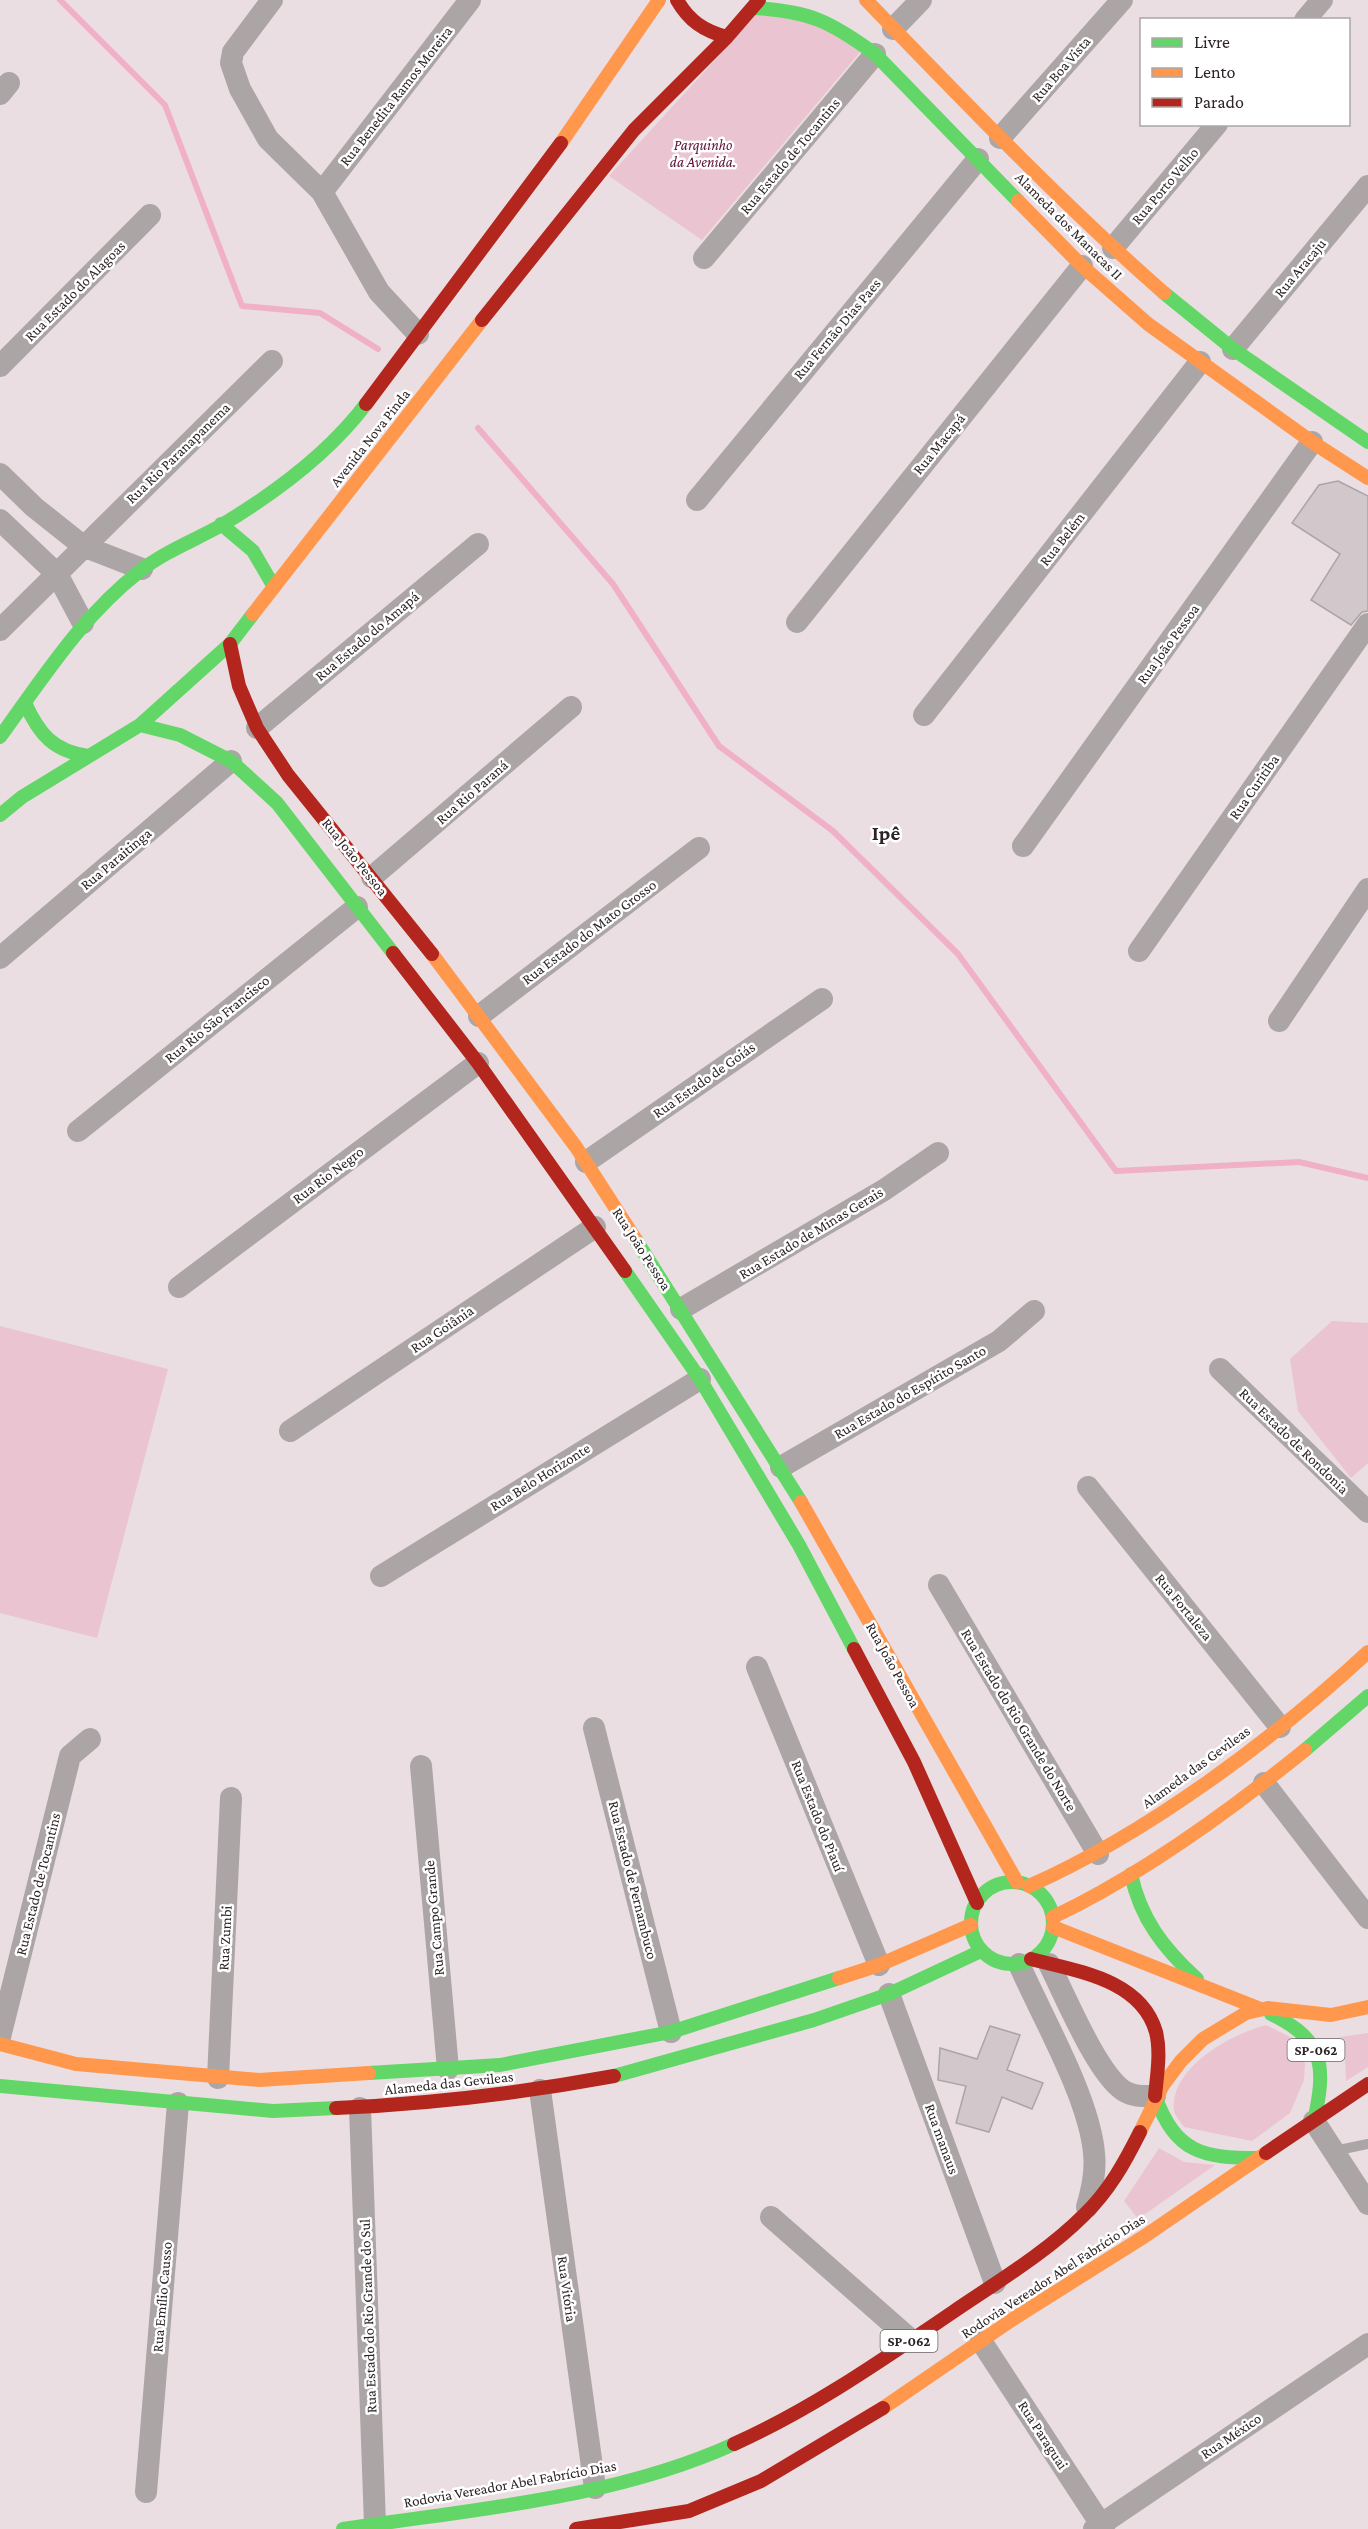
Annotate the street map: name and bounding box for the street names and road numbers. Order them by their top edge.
street label: Rua Benedita Ramos Moreira [337,23,455,169]
street label: Rua Boa Vista [1028,33,1094,105]
street label: Rua Estado de Tocantins [737,95,843,217]
street label: Rua Porto Velho [1128,145,1202,227]
street label: Alameda dos Manacas II [1012,169,1126,283]
street label: Rua Aracaju [1271,236,1330,301]
street label: Rua Estado do Alagoas [22,238,129,345]
street label: Rua Fernão Dias Paes [790,275,884,383]
street label: Avenida Nova Pinda [327,386,413,490]
street label: Rua Rio Paranapanema [123,399,234,507]
street label: Rua Macapá [910,410,969,478]
street label: Rua Belém [1036,509,1088,569]
street label: Rua Estado do Amapá [312,588,423,685]
street label: Rua João Pessoa [1134,601,1203,688]
street label: Rua Curitiba [1226,752,1282,822]
street label: Rua Rio Paraná [433,757,511,827]
street label: Rua João Pessoa [318,815,391,900]
street label: Rua Paraitinga [78,825,155,894]
street label: Rua Estado do Mato Grosso [519,876,659,988]
street label: Rua Rio São Francisco [162,972,272,1066]
street label: Rua Estado de Goiás [650,1039,758,1121]
street label: Rua Rio Negro [289,1143,367,1208]
street label: Rua Estado de Minas Gerais [736,1184,886,1282]
street label: Rua João Pessoa [609,1205,675,1294]
street label: Rua Goiânia [407,1302,477,1356]
street label: Rua Estado do Espírito Santo [831,1342,989,1443]
street label: Rua Estado de Rondonia [1236,1385,1352,1497]
street label: Rua Belo Horizonte [487,1440,593,1514]
street label: Rua Fortaleza [1152,1570,1216,1644]
street label: Rua João Pessoa [862,1620,923,1711]
street label: Rua Estado do Rio Grande do Norte [958,1626,1080,1814]
street label: Alameda das Gevileas [1139,1722,1253,1812]
street label: Rua Estado do Piauí [788,1758,848,1875]
street label: Rua Estado de Pernambuco [606,1799,660,1961]
street label: Rua Estado de Tocantins [13,1811,63,1957]
street label: Rua Campo Grande [421,1859,448,1976]
street label: Rua Zumbi [215,1905,235,1971]
road number: SP-062 [1288,2039,1344,2061]
street label: Alameda das Gevileas [384,2068,514,2098]
street label: Rua manaus [922,2102,962,2176]
street label: Rodovia Vereador Abel Fabrício Dias [958,2210,1148,2341]
street label: Rua Estado do Rio Grande do Sul [357,2219,379,2413]
street label: Rua Emílio Causso [149,2241,175,2353]
street label: Rua Vitória [554,2255,580,2323]
road number: SP-062 [880,2330,938,2352]
street label: Rua Paraguai [1014,2398,1071,2473]
street label: Rua México [1198,2410,1264,2462]
street label: Rodovia Vereador Abel Fabrício Dias [402,2457,618,2511]

